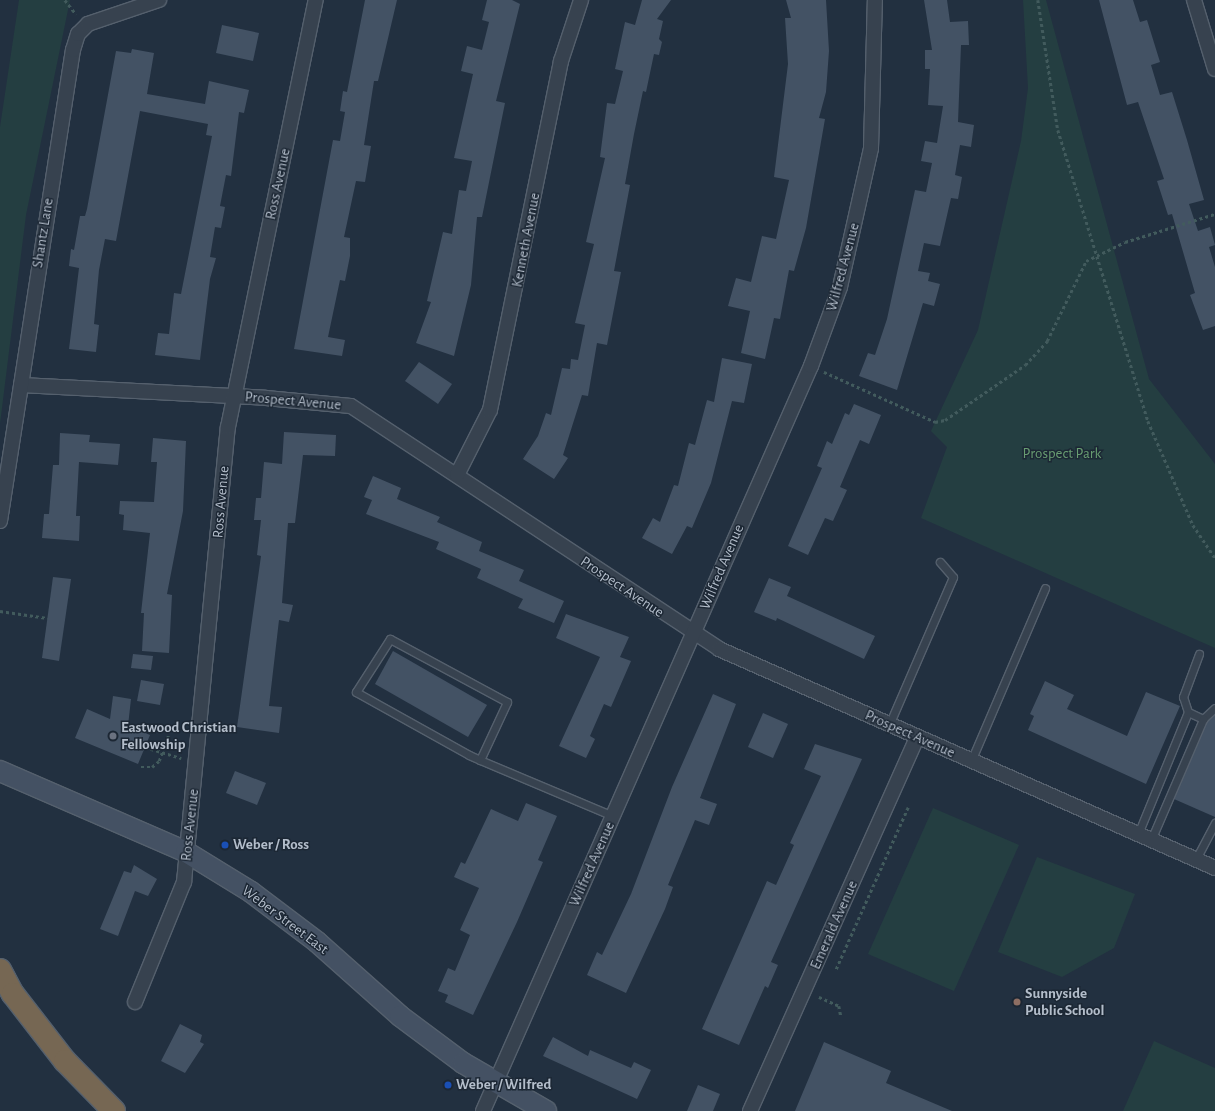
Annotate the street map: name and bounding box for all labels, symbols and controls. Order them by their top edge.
street label: Ross Avenue [262,147,294,221]
street label: Kenneth Avenue [508,191,544,289]
street label: Shantz Lane [29,197,57,269]
street label: Wilfred Avenue [823,221,863,313]
street label: Prospect Avenue [244,388,342,414]
park label: Prospect Park [1023,445,1101,463]
street label: Ross Avenue [209,465,233,539]
street label: Wilfred Avenue [696,522,748,612]
street label: Prospect Avenue [577,553,667,621]
street label: Prospect Avenue [862,706,958,762]
place label: Eastwood Christian Fellowship [121,718,236,753]
marker: Eastwood Christian Fellowship [108,731,118,741]
street label: Ross Avenue [177,788,203,862]
street label: Wilfred Avenue [565,819,619,909]
place label: Weber / Ross [233,836,309,854]
marker: Weber / Ross [220,840,230,850]
street label: Emerald Avenue [806,878,862,972]
street label: Weber Street East [238,882,332,958]
place label: Sunnyside Public School [1025,984,1104,1019]
marker: Sunnyside Public School [1012,997,1022,1007]
place label: Weber / Wilfred [456,1076,551,1094]
marker: Weber / Wilfred [443,1080,453,1090]

